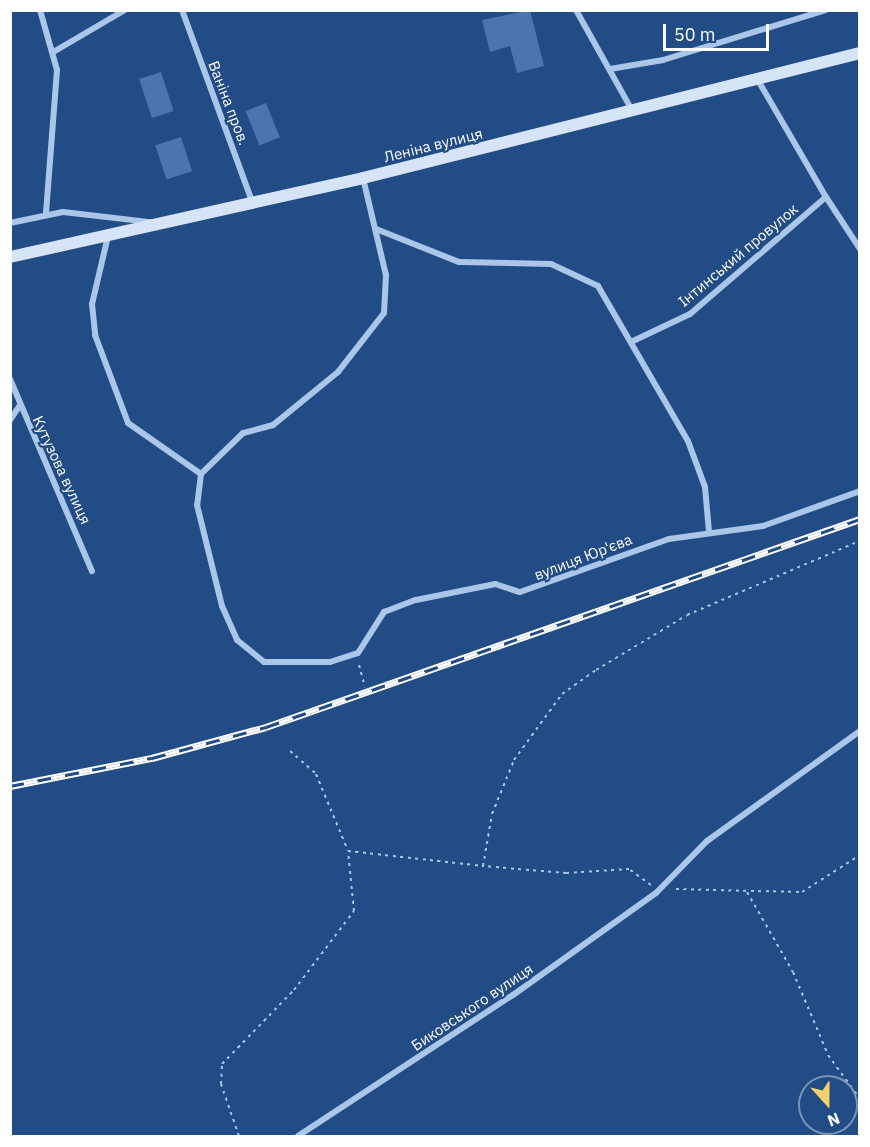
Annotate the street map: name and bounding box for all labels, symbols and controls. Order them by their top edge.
scale bar [666,12,772,50]
text: 50 m [674,23,716,46]
street label: Ваніна пров. [205,58,253,148]
street label: Леніна вулиця [382,124,484,166]
street label: Інтинський провулок [675,200,801,310]
street label: Кутузова вулиця [29,413,95,527]
street label: вулиця Юр'єва [531,530,635,584]
street label: Биковського вулиця [408,960,536,1054]
north arrow [798,1075,858,1135]
text: N [825,1109,843,1131]

